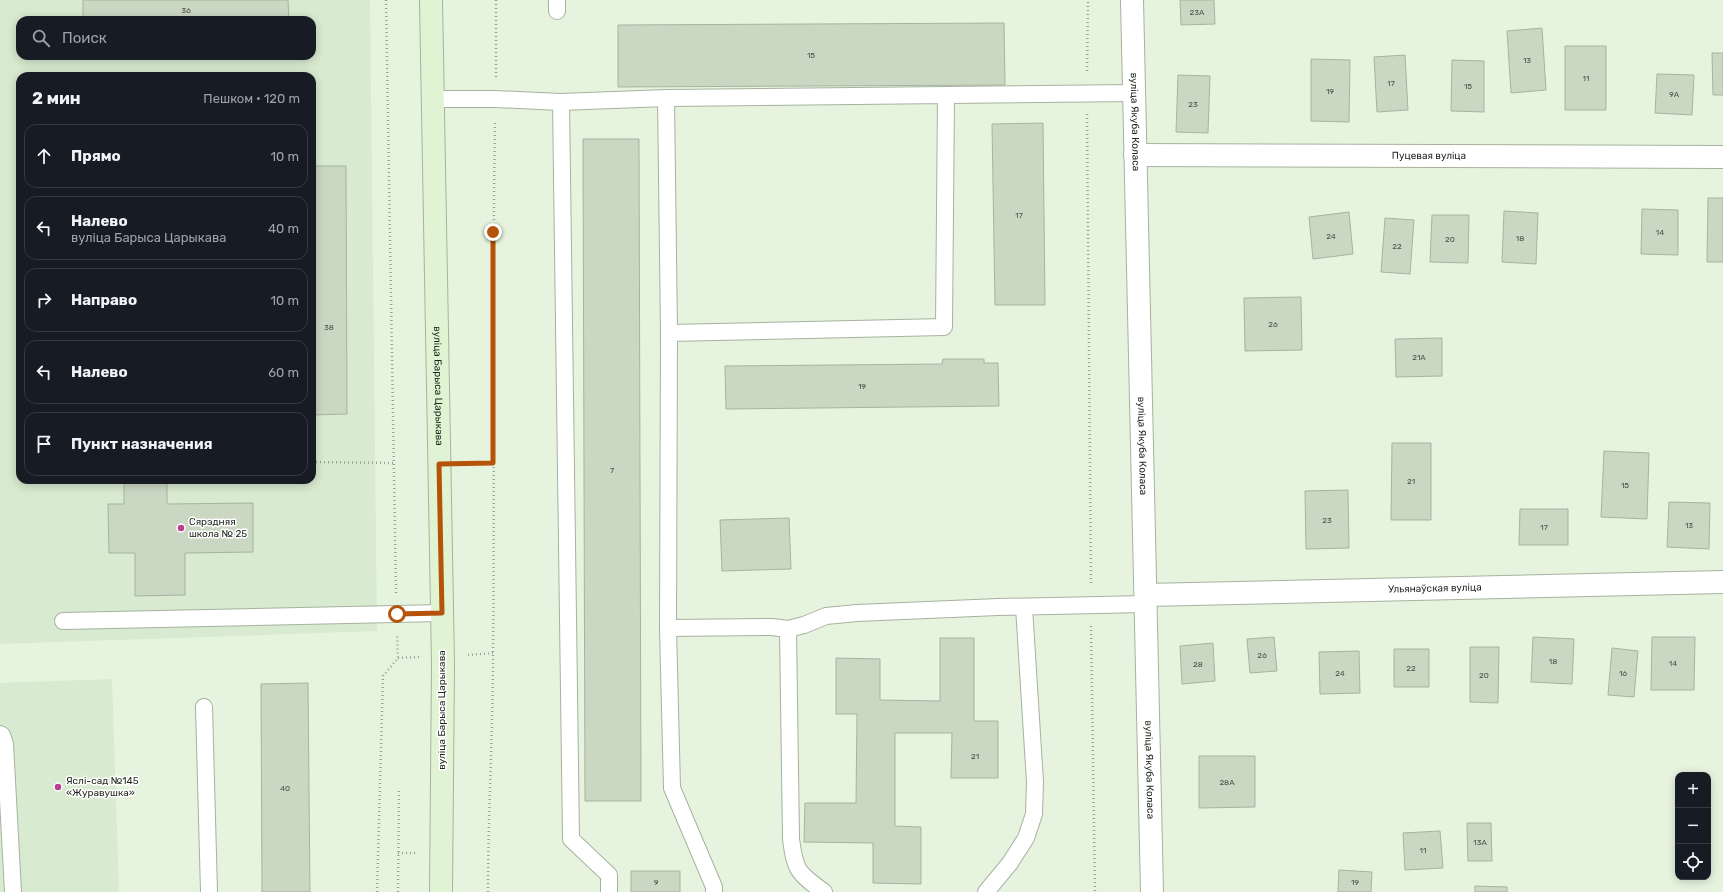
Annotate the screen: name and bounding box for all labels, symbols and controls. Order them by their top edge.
house number: 36 [181,6,191,15]
house number: 23А [1190,8,1205,17]
search box [16,16,316,60]
icon: search [30,27,52,49]
text: Поиск [62,29,107,47]
house number: 15 [807,51,815,60]
house number: 13 [1523,56,1531,65]
street label: вуліца Якуба Коласа [1128,73,1142,171]
house number: 11 [1583,74,1589,83]
house number: 17 [1387,79,1395,88]
house number: 15 [1464,82,1472,91]
house number: 19 [1326,87,1334,96]
text: 2 мин [32,88,81,108]
house number: 9А [1669,90,1680,99]
text: Пешком · 120 m [203,91,300,106]
house number: 23 [1188,100,1198,109]
icon: ahead [33,145,55,167]
text: Прямо [71,147,121,165]
text: 10 m [270,149,299,164]
street label: Пуцевая вуліца [1392,150,1466,162]
house number: 17 [1015,211,1023,220]
text: Налево [71,212,128,230]
icon: left [33,217,55,239]
text: 40 m [268,221,299,236]
route end [484,223,502,241]
house number: 14 [1656,228,1664,237]
text: вуліца Барыса Царыкава [71,230,226,245]
house number: 24 [1326,232,1336,241]
house number: 18 [1516,234,1524,243]
house number: 20 [1445,235,1455,244]
house number: 22 [1392,242,1402,251]
icon: right [33,289,55,311]
text: Направо [71,291,137,309]
text: 10 m [270,293,299,308]
house number: 26 [1268,320,1278,329]
house number: 38 [324,323,334,332]
street label: вуліца Барыса Царыкава [431,326,445,446]
house number: 21А [1412,353,1426,362]
icon: left [33,361,55,383]
text: Налево [71,363,128,381]
text: 60 m [268,365,299,380]
house number: 19 [858,382,866,391]
street label: вуліца Якуба Коласа [1135,396,1149,495]
icon: arrive [33,433,55,455]
text: Пункт назначения [71,435,213,453]
house number: 7 [610,466,614,475]
house number: 21 [1407,477,1415,486]
house number: 15 [1621,481,1629,490]
place label: Сярэдняя школа № 25 [189,516,247,540]
house number: 23 [1322,516,1332,525]
house number: 13 [1685,521,1693,530]
marker: Сярэдняя школа № 25 [176,523,186,533]
house number: 17 [1540,523,1548,532]
street label: Ульянаўская вуліца [1388,581,1482,596]
route start [388,605,406,623]
street label: вуліца Барыса Царыкава [436,650,448,770]
house number: 26 [1257,651,1267,660]
house number: 18 [1549,657,1557,666]
house number: 14 [1669,659,1677,668]
house number: 28 [1193,660,1203,669]
house number: 22 [1406,664,1416,673]
house number: 24 [1335,669,1345,678]
house number: 16 [1619,669,1627,678]
house number: 20 [1479,671,1489,680]
street label: вуліца Якуба Коласа [1142,720,1156,819]
house number: 21 [971,752,979,761]
map controls [1675,772,1711,880]
button: + [1675,772,1711,808]
place label: Яслі-сад №145 «Журавушка» [66,775,139,799]
house number: 28А [1219,778,1235,787]
marker: Яслі-сад №145 «Журавушка» [53,782,63,792]
house number: 40 [280,784,290,793]
button: − [1675,808,1711,844]
house number: 13А [1473,838,1487,847]
button: locate [1675,844,1711,880]
house number: 11 [1420,846,1426,855]
house number: 9 [654,878,659,887]
house number: 19 [1351,878,1359,887]

